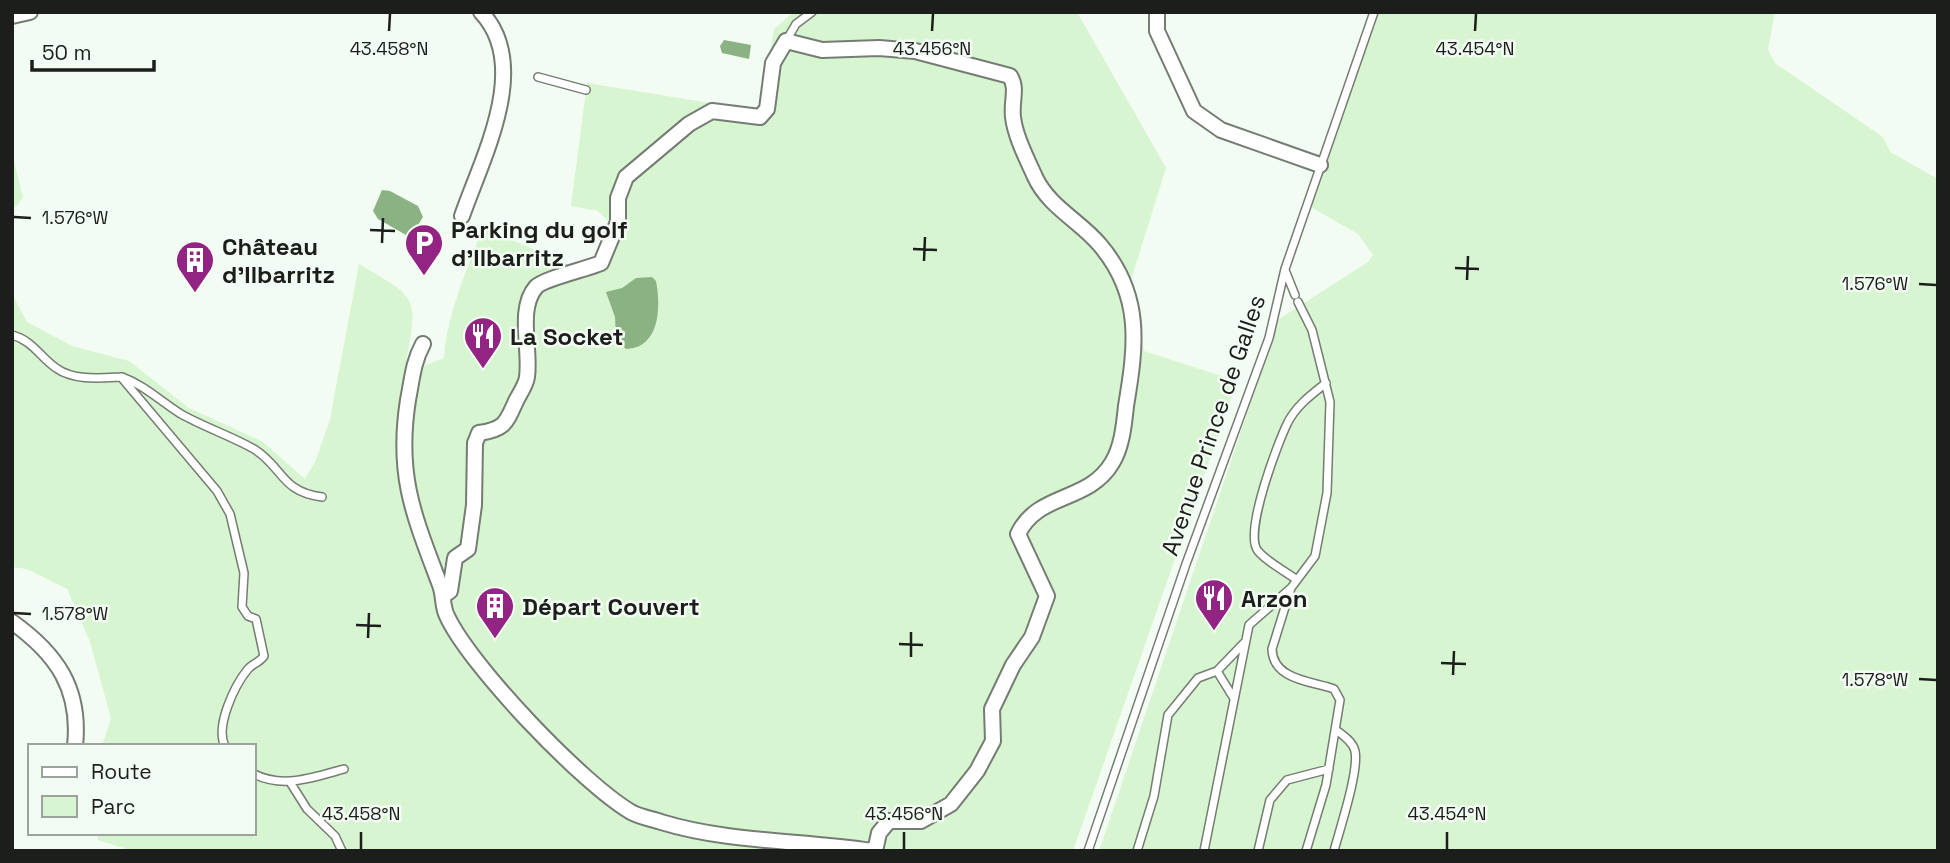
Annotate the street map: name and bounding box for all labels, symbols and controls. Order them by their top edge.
scale bar [32,28,154,72]
text: 43.458°N [350,37,428,60]
text: 43.456°N [893,37,971,60]
text: 43.454°N [1436,37,1514,60]
text: 50 m [42,39,92,66]
text: 1.576°W [42,206,108,229]
place label: Parking du golf d'Ilbarritz [451,214,628,273]
parking icon: Parking du golf d'Ilbarritz [403,222,445,277]
place label: Château d'Ilbarritz [222,231,335,290]
building icon: Château d'Ilbarritz [174,239,216,294]
text: 1.576°W [1842,272,1908,295]
street label: Avenue Prince de Galles [1154,291,1272,559]
restaurant icon: La Socket [462,315,504,370]
place label: La Socket [510,321,624,352]
restaurant icon: Arzon [1193,577,1235,632]
place label: Arzon [1241,583,1307,614]
building icon: Départ Couvert [474,585,516,640]
place label: Départ Couvert [522,591,700,622]
text: 1.578°W [42,602,109,625]
text: 1.578°W [1842,668,1909,691]
legend [28,744,256,835]
text: Route [91,758,152,785]
text: Parc [91,793,136,820]
text: 43.458°N [322,802,400,825]
text: 43.456°N [865,802,943,825]
text: 43.454°N [1408,802,1486,825]

